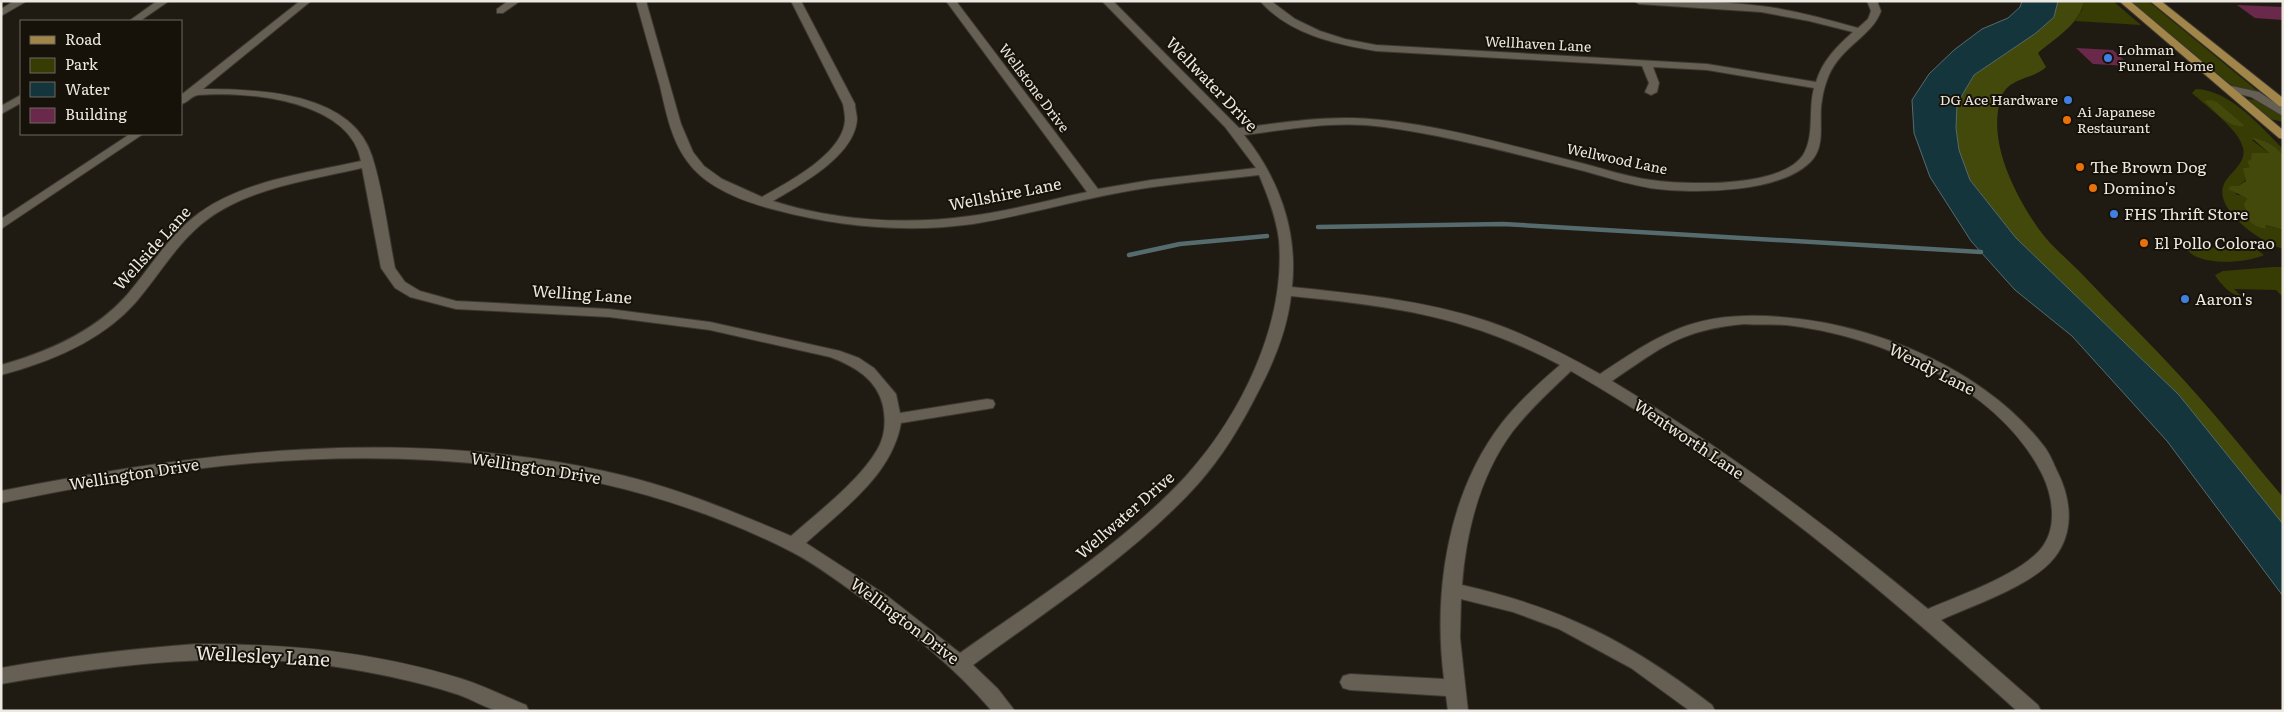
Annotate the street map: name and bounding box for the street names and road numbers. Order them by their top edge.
street label: Wellwater Drive [1161,30,1264,136]
street label: Wellhaven Lane [1484,30,1592,56]
street label: Wellstone Drive [995,39,1075,136]
street label: Wellwood Lane [1565,138,1669,178]
street label: Wellshire Lane [946,170,1063,216]
street label: Wellside Lane [107,200,196,295]
street label: Welling Lane [531,278,633,308]
street label: Wendy Lane [1885,336,1980,400]
street label: Wentworth Lane [1630,392,1750,484]
street label: Wellington Drive [470,445,603,489]
street label: Wellington Drive [67,451,200,495]
street label: Wellwater Drive [1070,465,1179,564]
street label: Wellington Drive [846,571,965,669]
street label: Wellesley Lane [195,638,331,673]

